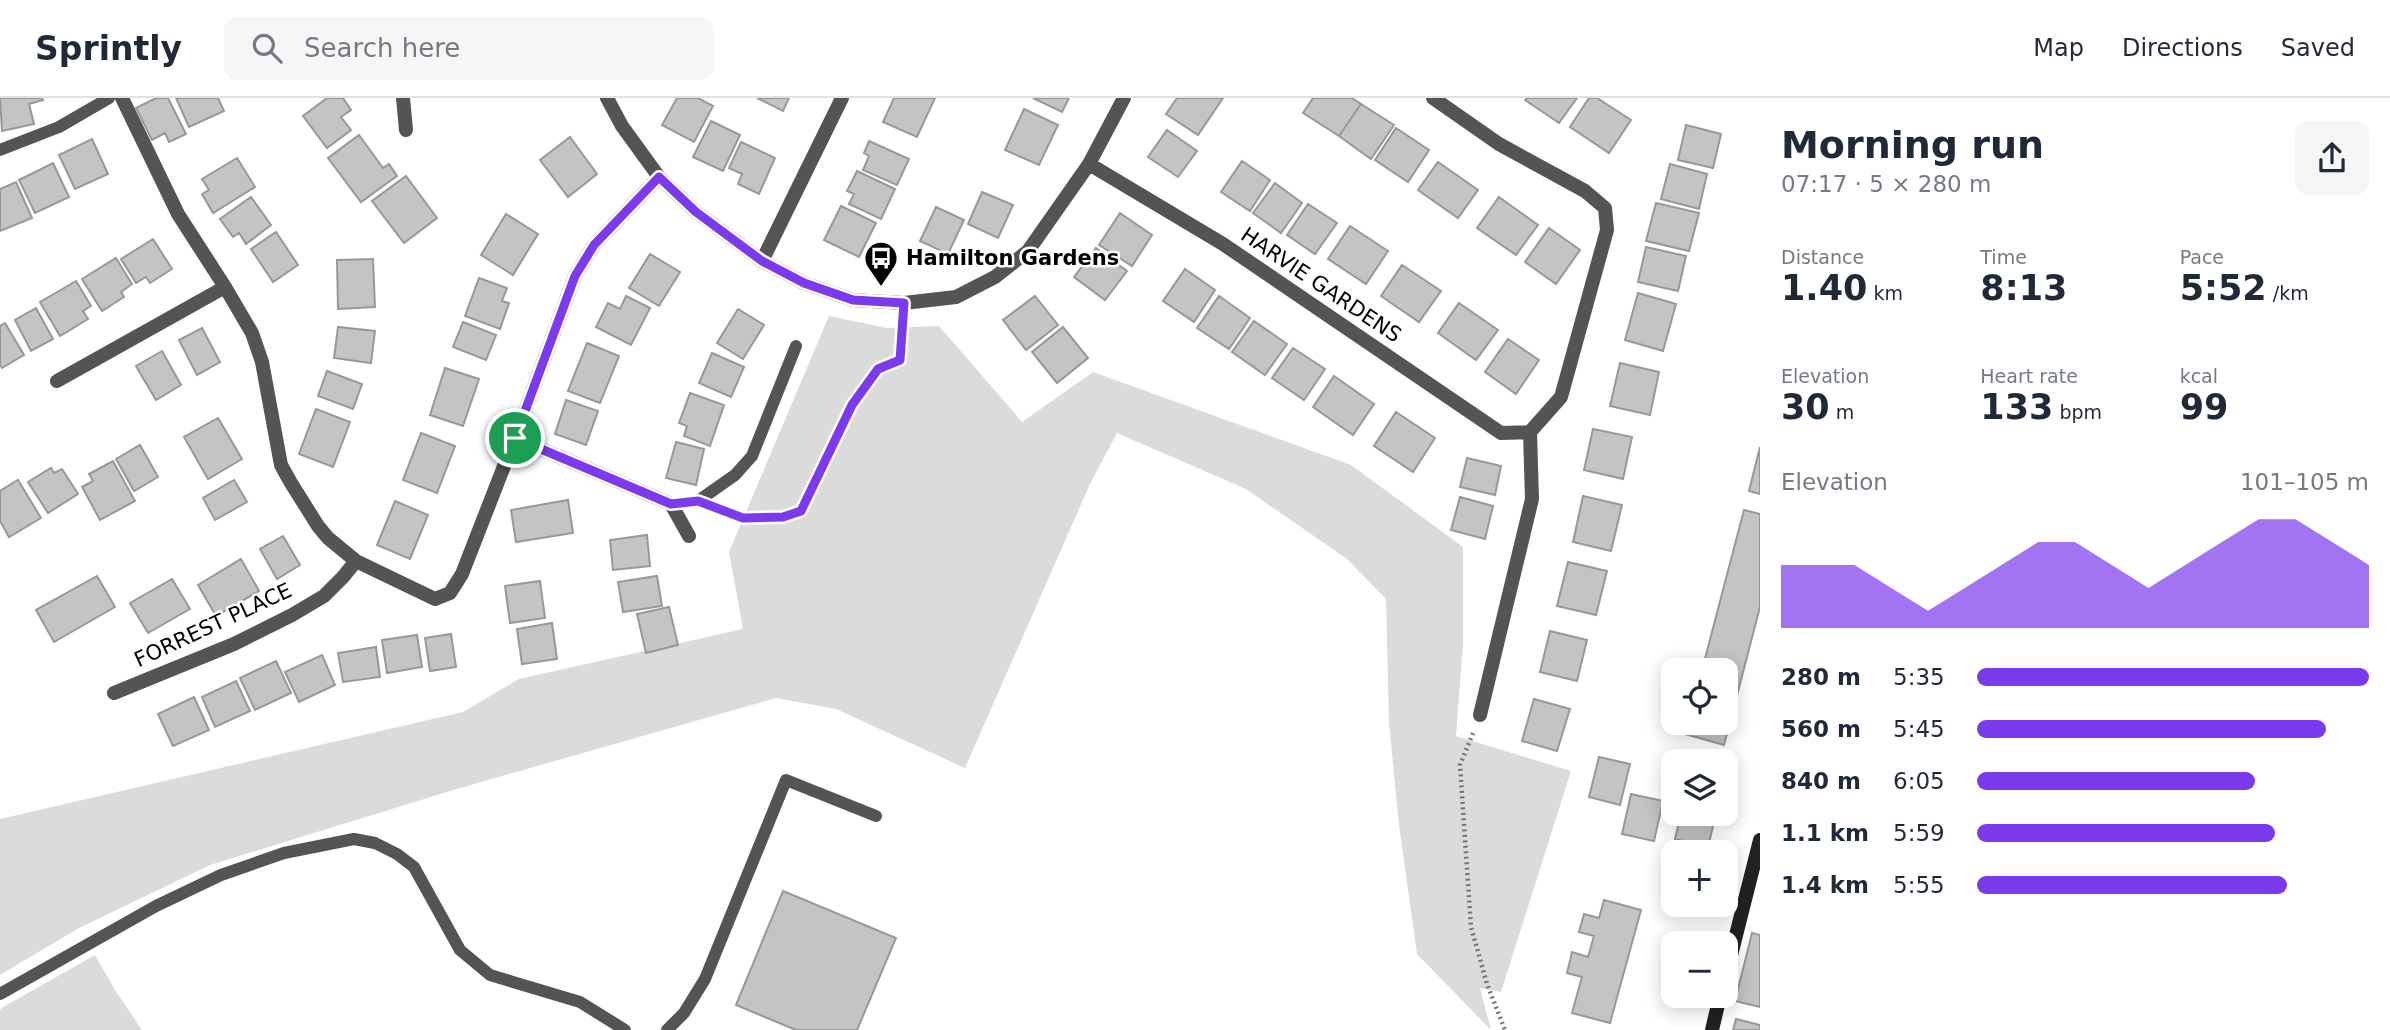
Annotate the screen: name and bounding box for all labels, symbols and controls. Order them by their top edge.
search box [224,17,714,80]
text: Sprintly [35,29,182,68]
icon: search [248,29,286,67]
text: Search here [304,33,460,63]
text: Map [2033,34,2084,62]
text: Directions [2122,34,2243,62]
text: Saved [2281,34,2355,62]
button: share [2295,121,2369,195]
text: Morning run [1781,123,2044,167]
text: 07:17 · 5 × 280 m [1781,171,1991,197]
street label: HARVIE GARDENS [1236,223,1406,347]
bus stop icon: Hamilton Gardens [862,239,900,288]
place label: Hamilton Gardens [906,246,1119,270]
text: Distance [1781,246,1864,268]
text: Time [1980,246,2027,268]
text: Pace [2180,246,2224,268]
text: 1.40 [1781,268,1867,308]
text: 8:13 [1980,268,2067,308]
text: 5:52 [2180,268,2267,308]
text: km [1867,282,1903,304]
text: /km [2267,282,2309,304]
text: Elevation [1781,365,1869,387]
text: Heart rate [1980,365,2078,387]
text: kcal [2180,365,2218,387]
text: 30 [1781,387,1830,427]
text: 133 [1980,387,2053,427]
text: 99 [2180,387,2228,427]
text: m [1830,401,1854,423]
text: bpm [2053,401,2102,423]
pin [485,408,545,468]
icon: arrive [496,419,534,457]
text: Elevation [1781,469,1888,495]
text: 101–105 m [2240,469,2369,495]
street label: FORREST PLACE [131,578,295,672]
map controls [1661,658,1738,1008]
button: locate [1661,658,1738,735]
text: 280 m [1781,664,1861,690]
text: 5:35 [1893,664,1945,690]
text: 560 m [1781,716,1861,742]
text: 5:45 [1893,716,1945,742]
button: layers [1661,749,1738,826]
text: 840 m [1781,768,1861,794]
text: 6:05 [1893,768,1945,794]
text: 1.1 km [1781,820,1869,846]
text: 5:59 [1893,820,1945,846]
button: + [1661,840,1738,917]
text: 1.4 km [1781,872,1869,898]
text: 5:55 [1893,872,1945,898]
button: − [1661,931,1738,1008]

